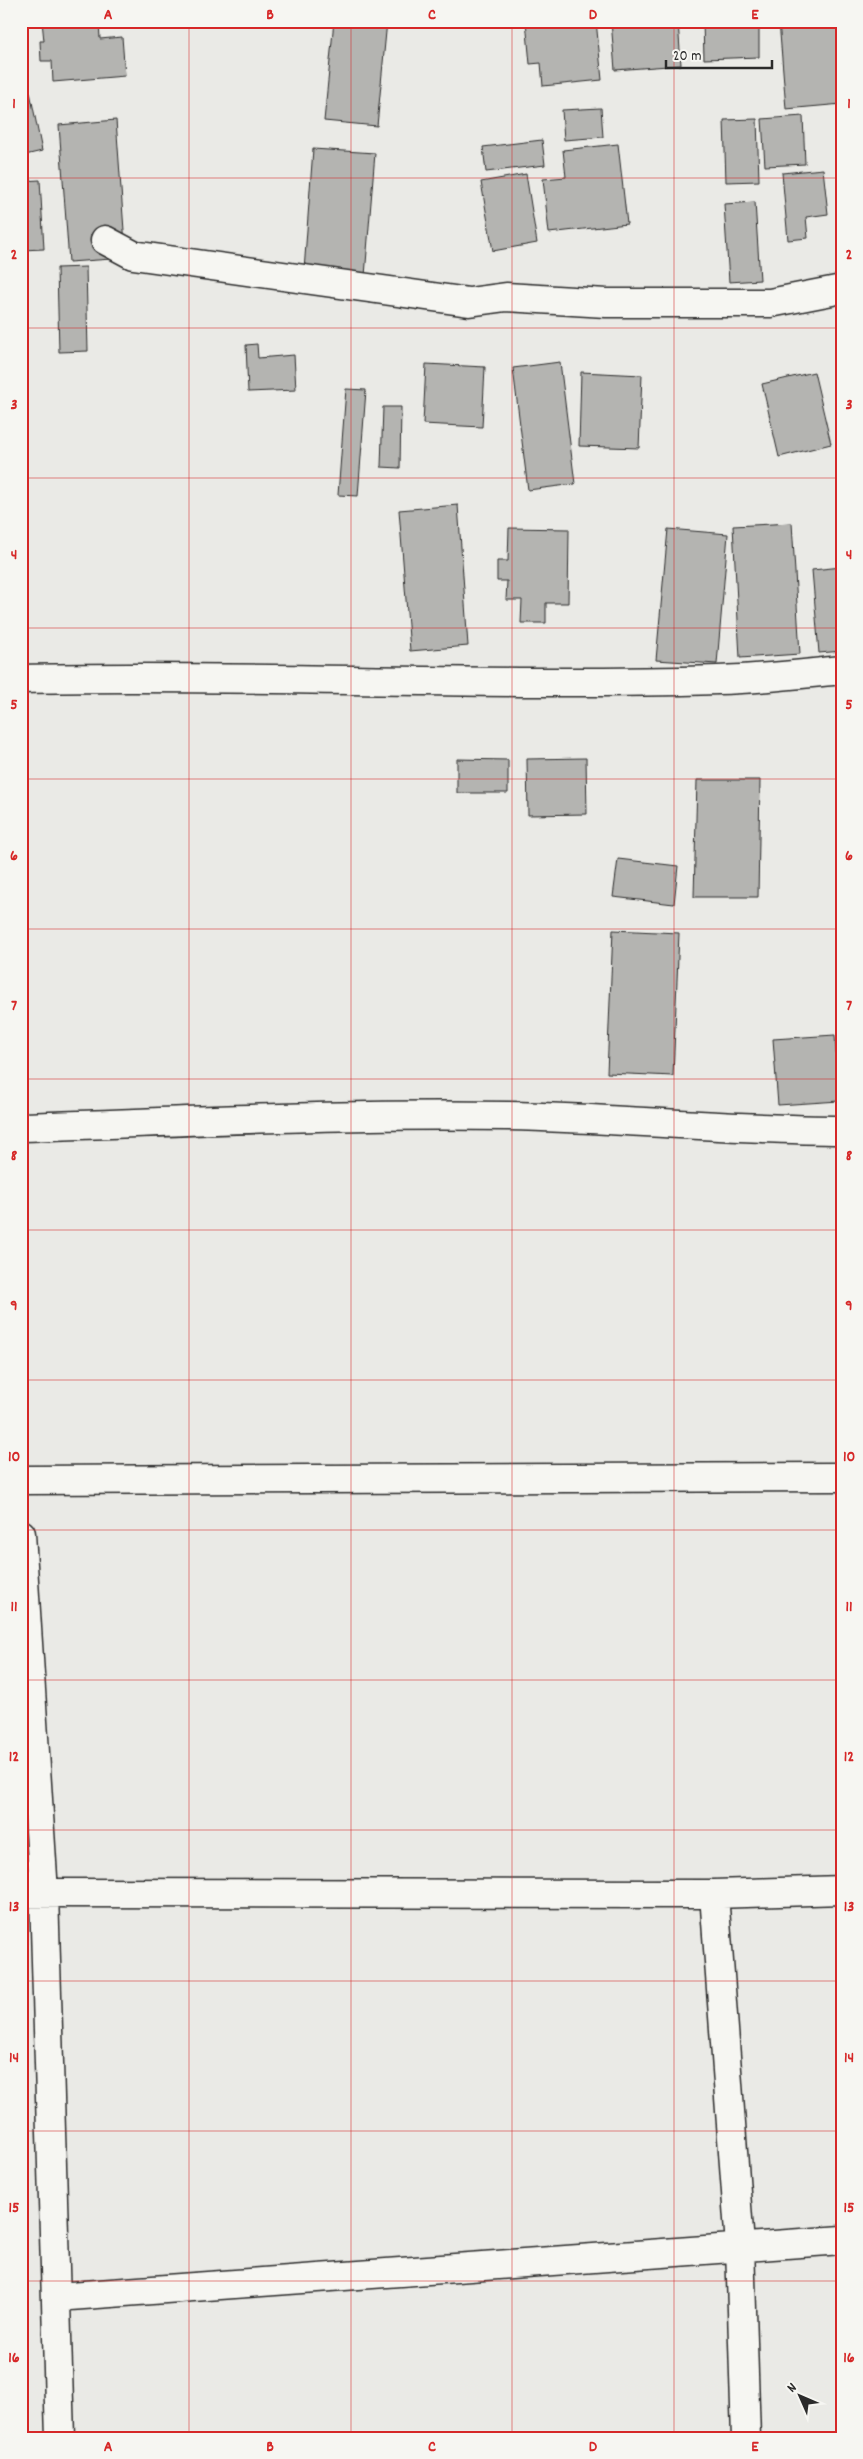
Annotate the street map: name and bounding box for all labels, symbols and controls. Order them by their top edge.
text: A [104,4,113,27]
text: B [266,4,274,27]
text: C [428,4,436,27]
text: D [589,4,598,27]
text: E [751,4,759,27]
scale bar [666,38,772,70]
text: 20 m [673,46,701,68]
text: 1 [12,93,16,116]
text: 1 [847,93,851,116]
text: 2 [11,244,18,267]
text: 2 [846,244,853,267]
text: 3 [10,394,18,417]
text: 3 [845,394,853,417]
text: 4 [11,544,17,567]
text: 4 [846,544,852,567]
text: 5 [10,694,18,717]
text: 5 [845,694,853,717]
text: 6 [10,845,18,868]
text: 6 [845,845,853,868]
text: 7 [11,995,17,1018]
text: 7 [846,995,852,1018]
text: 8 [11,1145,18,1168]
text: 8 [846,1145,853,1168]
text: 9 [10,1295,18,1318]
text: 9 [845,1295,853,1318]
text: 10 [8,1446,20,1469]
text: 10 [843,1446,855,1469]
text: 11 [10,1596,18,1619]
text: 11 [845,1596,853,1619]
text: 12 [9,1746,19,1769]
text: 12 [844,1746,854,1769]
text: 13 [9,1896,19,1919]
text: 13 [844,1896,854,1919]
text: 14 [9,2047,19,2070]
text: 14 [844,2047,854,2070]
text: 15 [9,2197,19,2220]
text: 15 [844,2197,854,2220]
text: 16 [8,2347,20,2370]
text: 16 [843,2347,855,2370]
north arrow [776,2372,826,2422]
text: N [783,2379,802,2398]
text: A [104,2436,113,2459]
text: B [266,2436,274,2459]
text: C [428,2436,436,2459]
text: D [589,2436,598,2459]
text: E [751,2436,759,2459]

